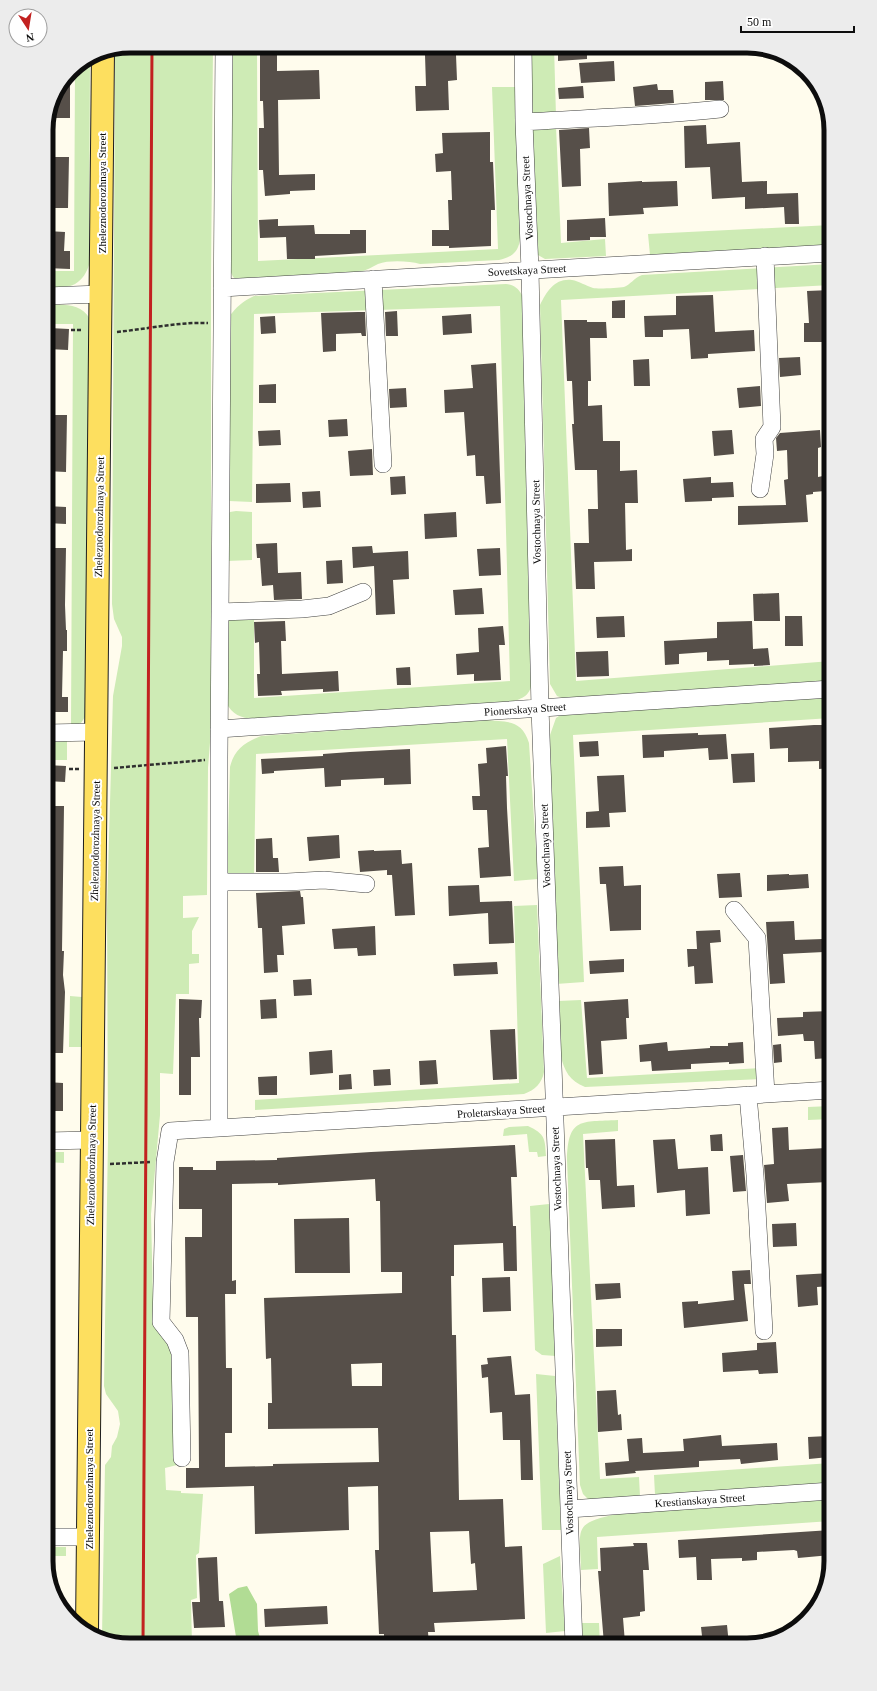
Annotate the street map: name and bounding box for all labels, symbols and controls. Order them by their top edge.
north arrow [8,8,48,48]
scale bar [741,8,854,34]
text: 50 m [747,15,772,29]
text: N [25,31,35,44]
street label: Zheleznodorozhnaya Street [96,133,108,253]
street label: Vostochnaya Street [519,156,535,240]
street label: Sovetskaya Street [487,262,567,278]
street label: Zheleznodorozhnaya Street [92,457,106,577]
street label: Vostochnaya Street [529,480,543,564]
street label: Pionerskaya Street [484,700,566,718]
street label: Zheleznodorozhnaya Street [88,781,102,901]
street label: Vostochnaya Street [538,804,552,888]
street label: Proletarskaya Street [457,1102,545,1120]
street label: Zheleznodorozhnaya Street [84,1105,98,1225]
street label: Vostochnaya Street [549,1127,563,1211]
street label: Zheleznodorozhnaya Street [83,1429,95,1549]
street label: Vostochnaya Street [561,1451,575,1535]
street label: Krestianskaya Street [654,1491,746,1509]

